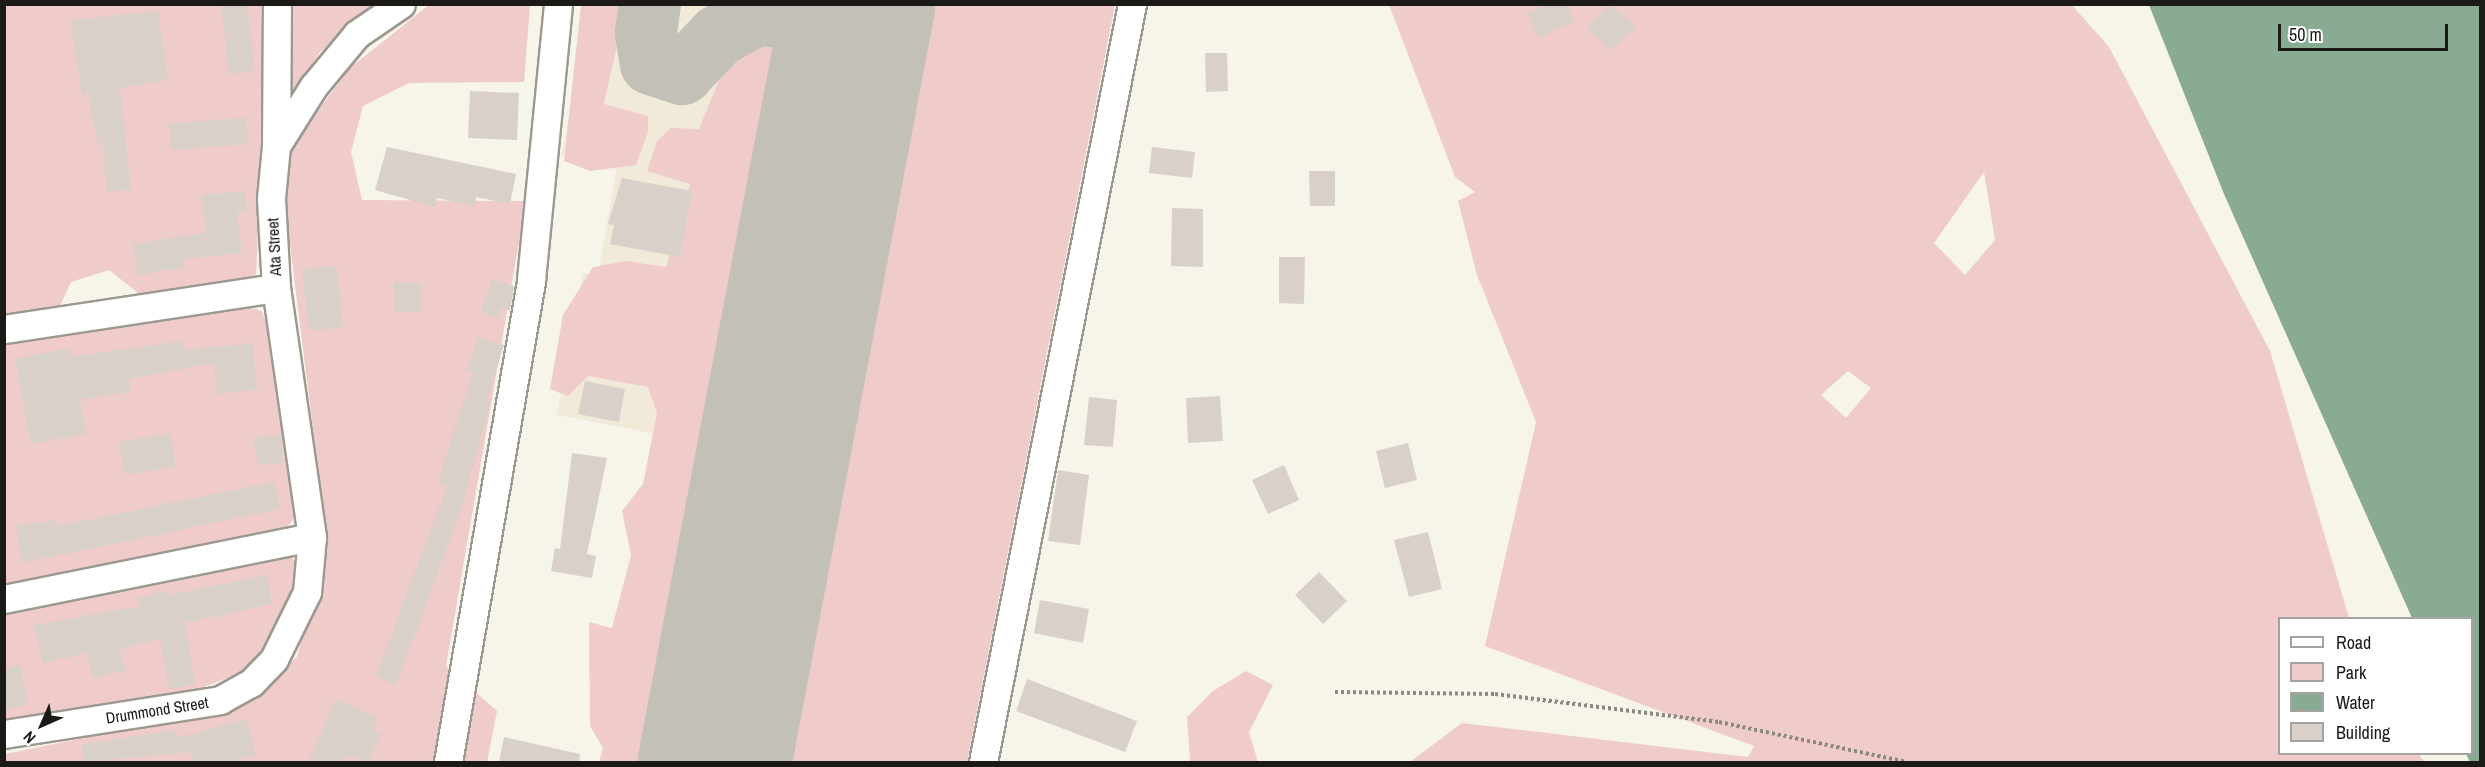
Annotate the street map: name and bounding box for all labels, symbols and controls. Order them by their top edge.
scale bar [2281,12,2450,50]
text: 50 m [2289,22,2322,47]
street label: Ata Street [263,217,285,277]
legend [2278,617,2473,755]
text: Road [2336,630,2371,655]
text: Park [2336,660,2366,685]
text: Water [2336,690,2375,715]
street label: Drummond Street [104,692,210,728]
north arrow [12,695,72,755]
text: Building [2336,720,2390,745]
text: N [18,727,40,749]

